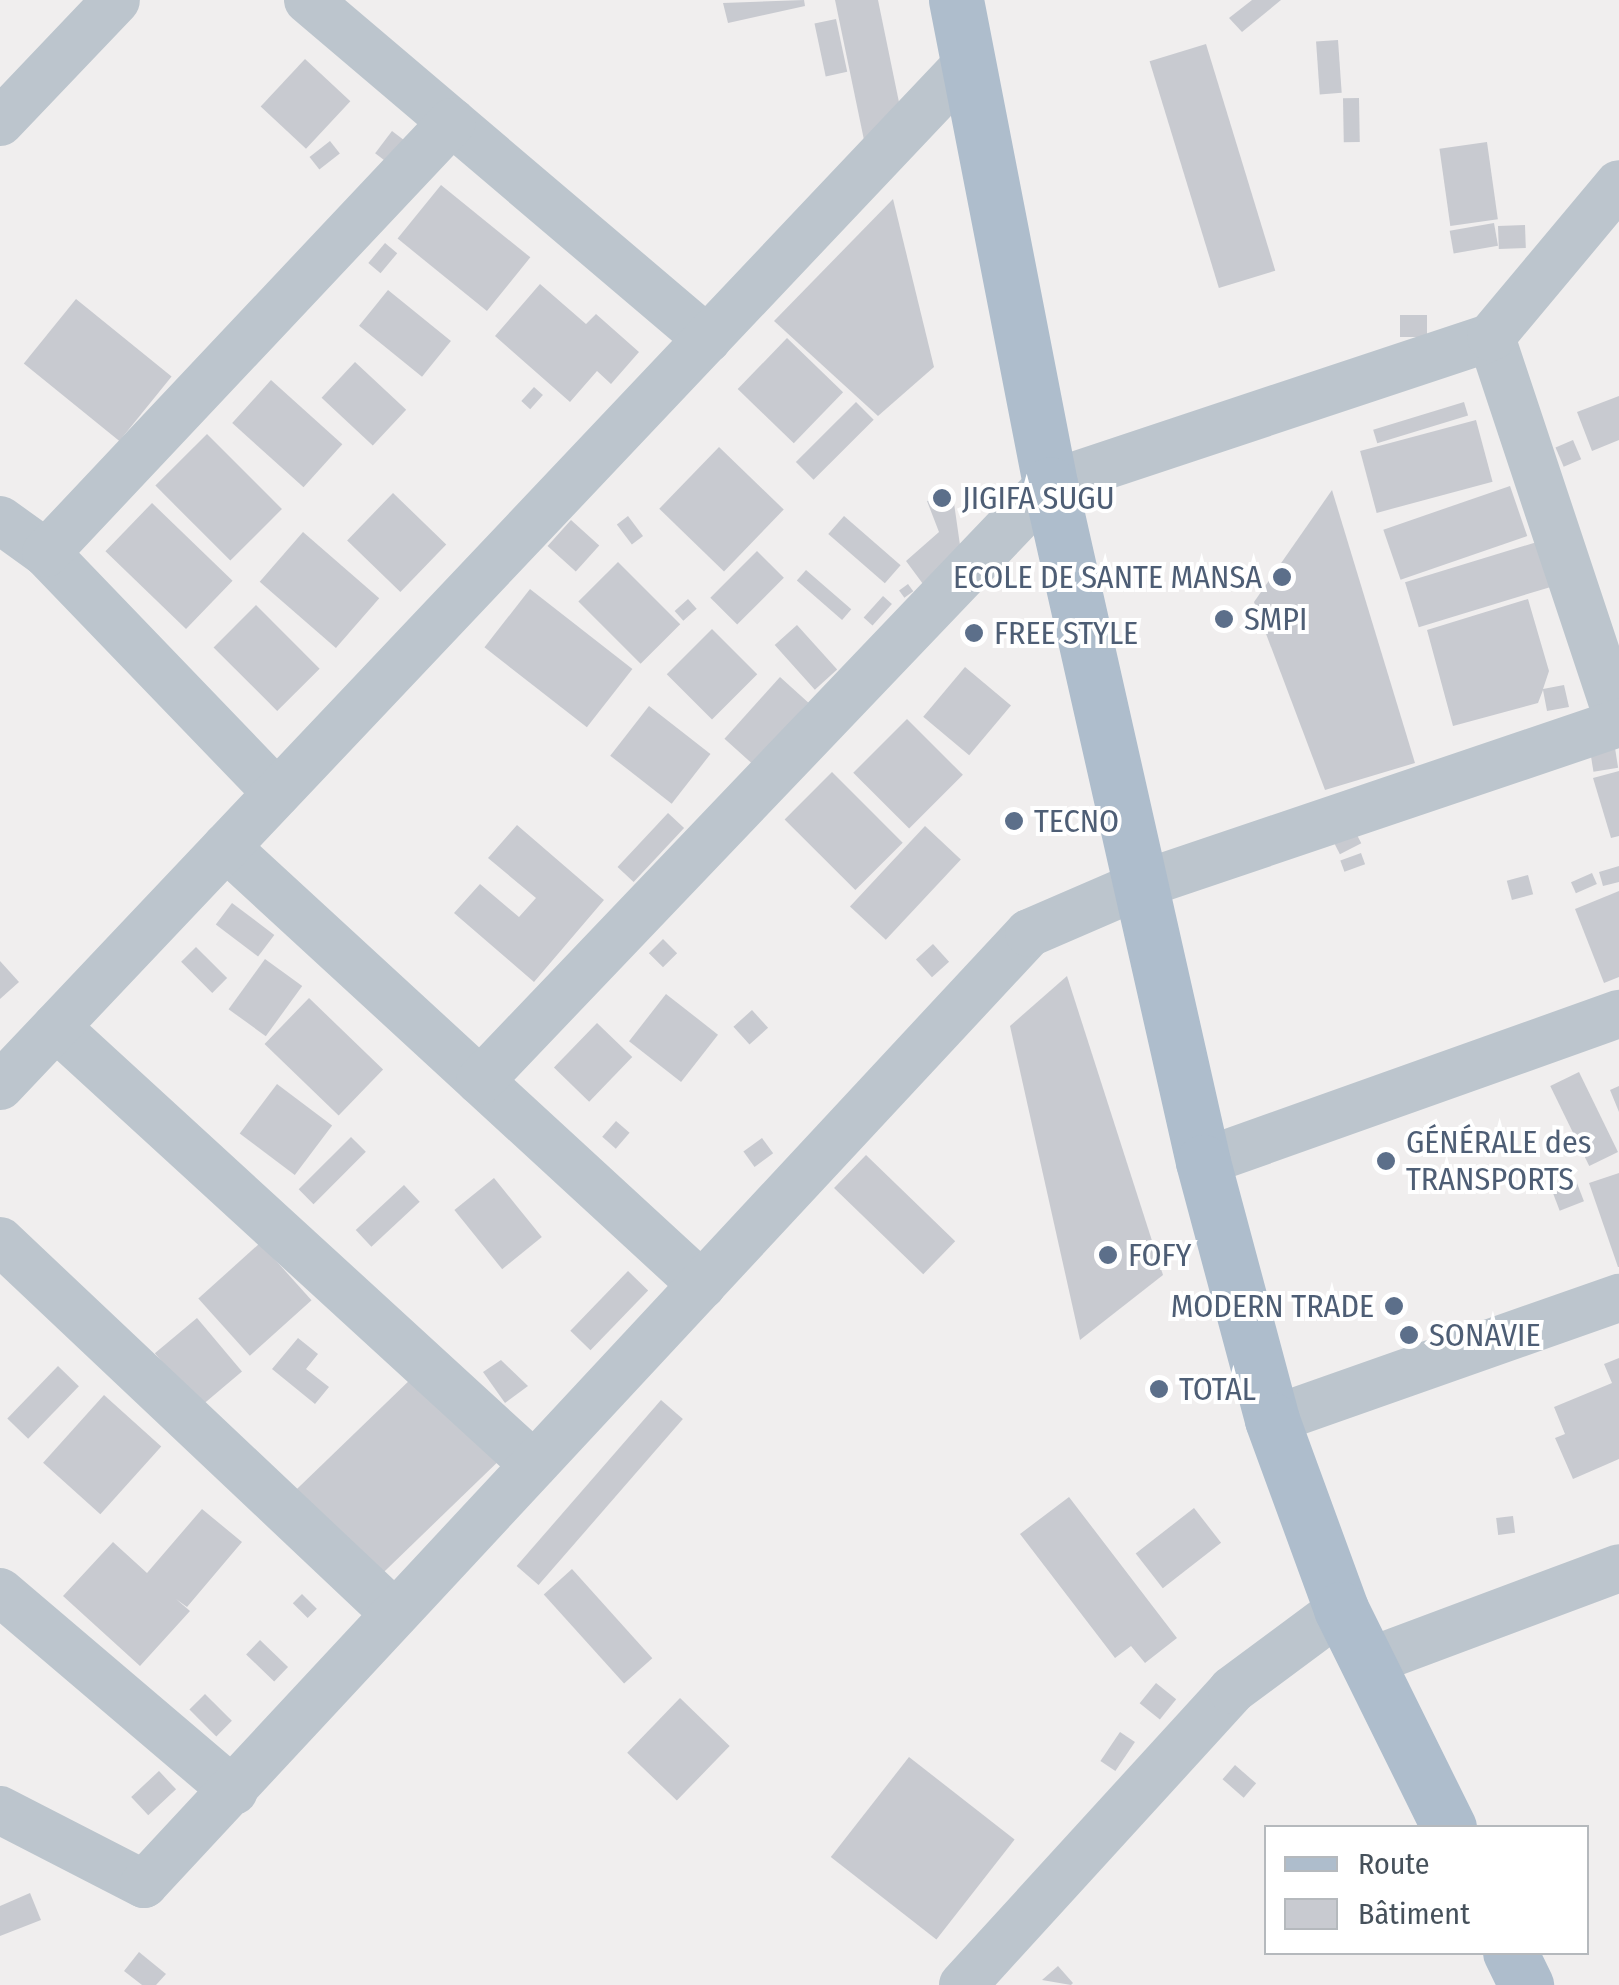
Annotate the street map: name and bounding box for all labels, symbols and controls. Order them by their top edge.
place label: JIGIFA SUGU [962,479,1114,517]
marker: JIGIFA SUGU [931,487,953,509]
place label: ECOLE DE SANTE MANSA [953,558,1262,596]
marker: ECOLE DE SANTE MANSA [1271,566,1293,588]
place label: SMPI [1244,600,1307,638]
marker: SMPI [1213,608,1235,630]
place label: FREE STYLE [994,614,1138,652]
marker: FREE STYLE [963,622,985,644]
place label: TECNO [1034,802,1119,840]
marker: TECNO [1003,810,1025,832]
place label: GÉNÉRALE des TRANSPORTS [1406,1124,1591,1199]
marker: GÉNÉRALE des TRANSPORTS [1375,1150,1397,1172]
place label: FOFY [1128,1236,1191,1274]
marker: FOFY [1097,1244,1119,1266]
place label: MODERN TRADE [1171,1287,1374,1325]
marker: MODERN TRADE [1383,1295,1405,1317]
place label: SONAVIE [1429,1316,1540,1354]
marker: SONAVIE [1398,1324,1420,1346]
place label: TOTAL [1179,1370,1256,1408]
marker: TOTAL [1148,1378,1170,1400]
legend [1264,1825,1589,1955]
text: Route [1358,1846,1430,1882]
text: Bâtiment [1358,1896,1470,1932]

